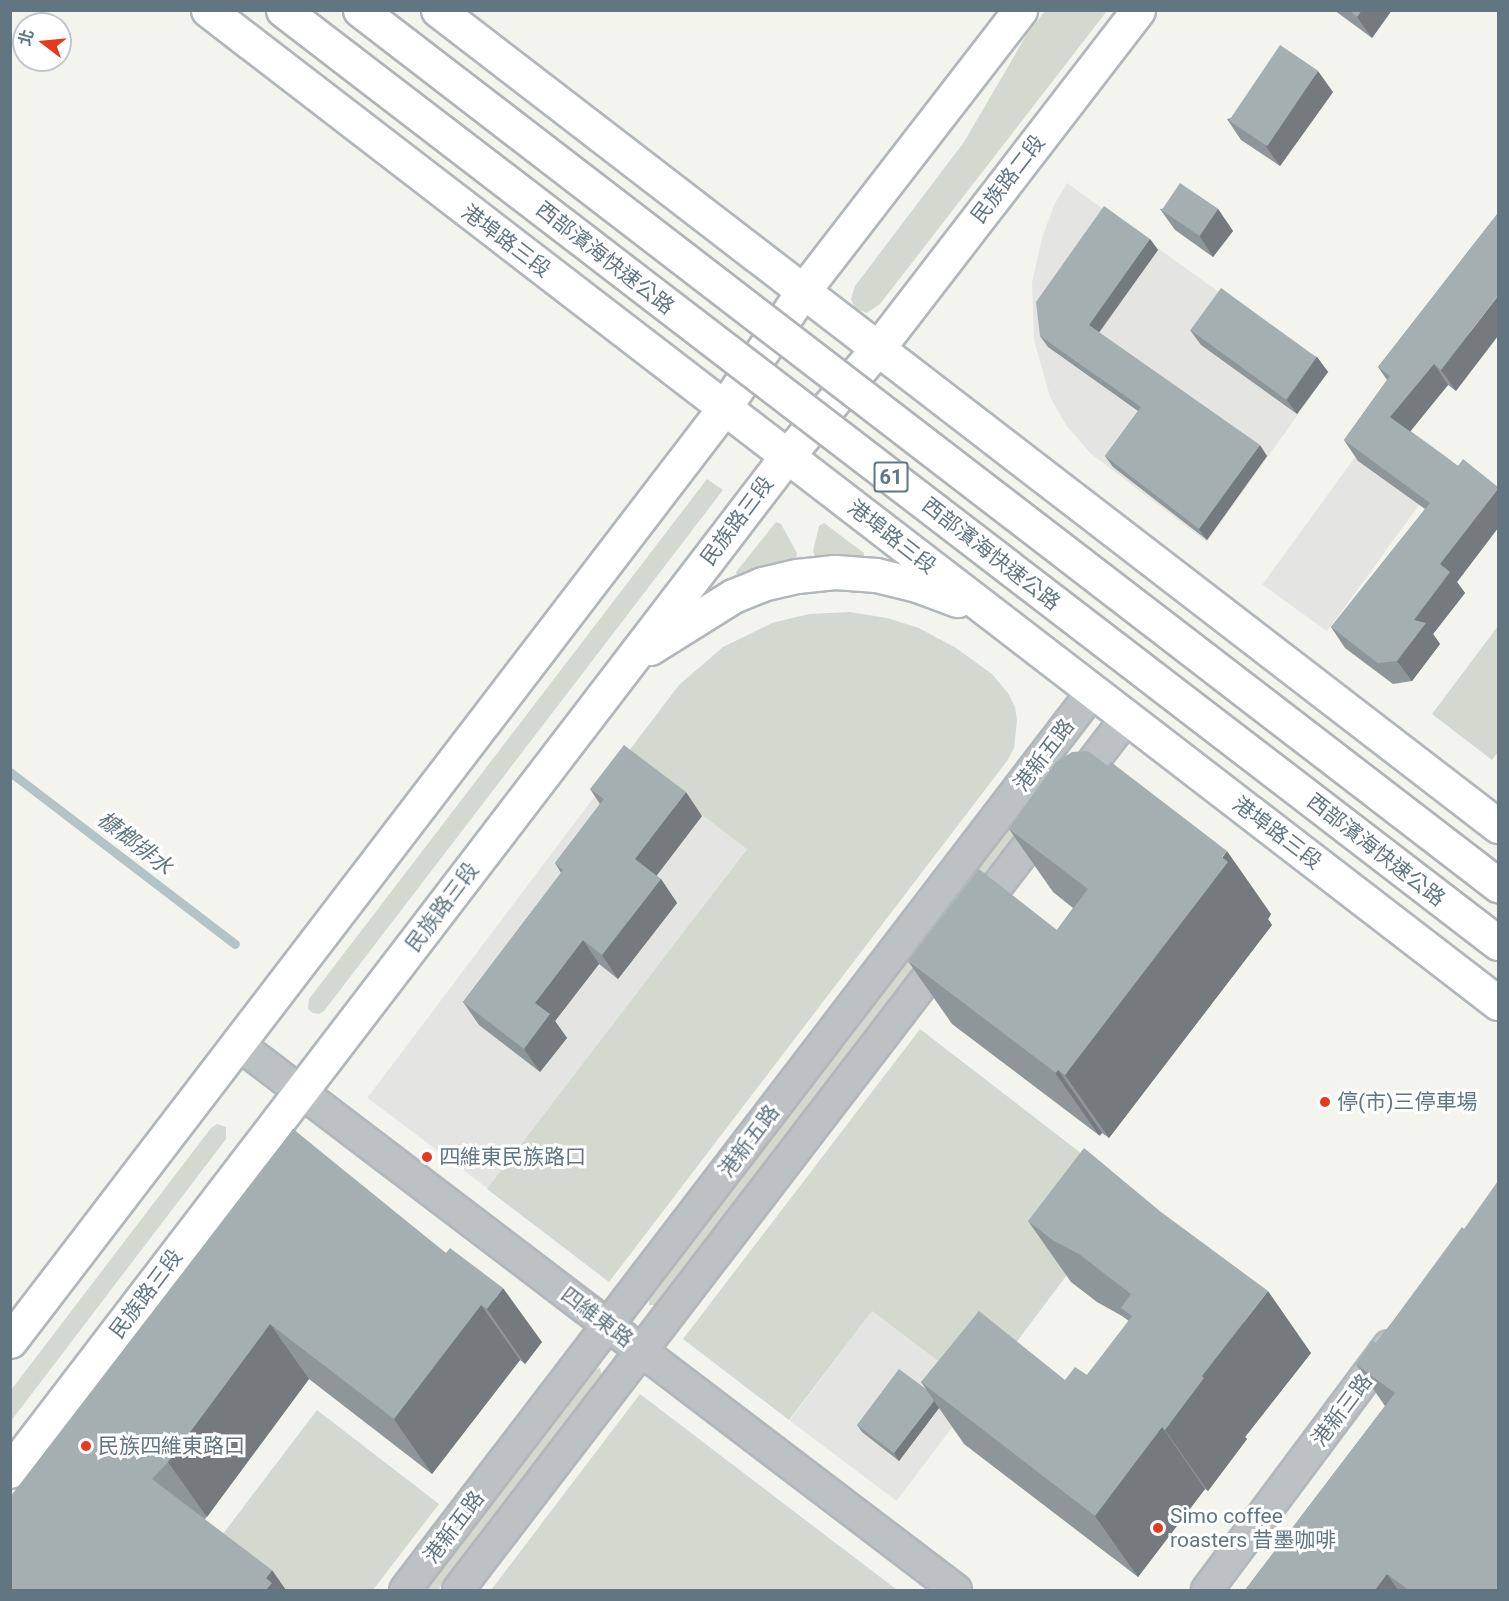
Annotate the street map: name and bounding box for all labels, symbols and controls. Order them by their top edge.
north arrow [12,12,72,72]
text: 北 [15,27,37,48]
street label: 民族路二段 [966,130,1050,228]
street label: 西部濱海快速公路 [531,196,679,320]
street label: 港埠路三段 [456,199,556,283]
road number: 61 [873,460,909,494]
street label: 民族路三段 [695,471,779,571]
street label: 西部濱海快速公路 [917,492,1065,616]
street label: 港埠路三段 [843,495,941,579]
street label: 港新五路 [1009,714,1079,796]
street label: 西部濱海快速公路 [1302,788,1450,912]
street label: 港埠路三段 [1227,791,1327,875]
water label: 槺榔排水 [92,806,178,880]
street label: 民族路三段 [400,857,484,957]
place label: 停(市)三停車場 [1337,1089,1477,1115]
marker: 停(市)三停車場 [1318,1095,1332,1109]
street label: 港新五路 [714,1100,784,1182]
place label: 四維東民族路口 [439,1144,586,1170]
marker: 四維東民族路口 [420,1150,434,1164]
street label: 民族路三段 [104,1244,188,1344]
street label: 四維東路 [556,1282,638,1352]
street label: 港新三路 [1307,1369,1377,1451]
place label: 民族四維東路口 [98,1433,245,1459]
marker: 民族四維東路口 [79,1439,93,1453]
street label: 港新五路 [419,1486,489,1568]
place label: Simo coffee roasters 昔墨咖啡 [1170,1503,1336,1553]
marker: Simo coffee roasters 昔墨咖啡 [1151,1521,1165,1535]

